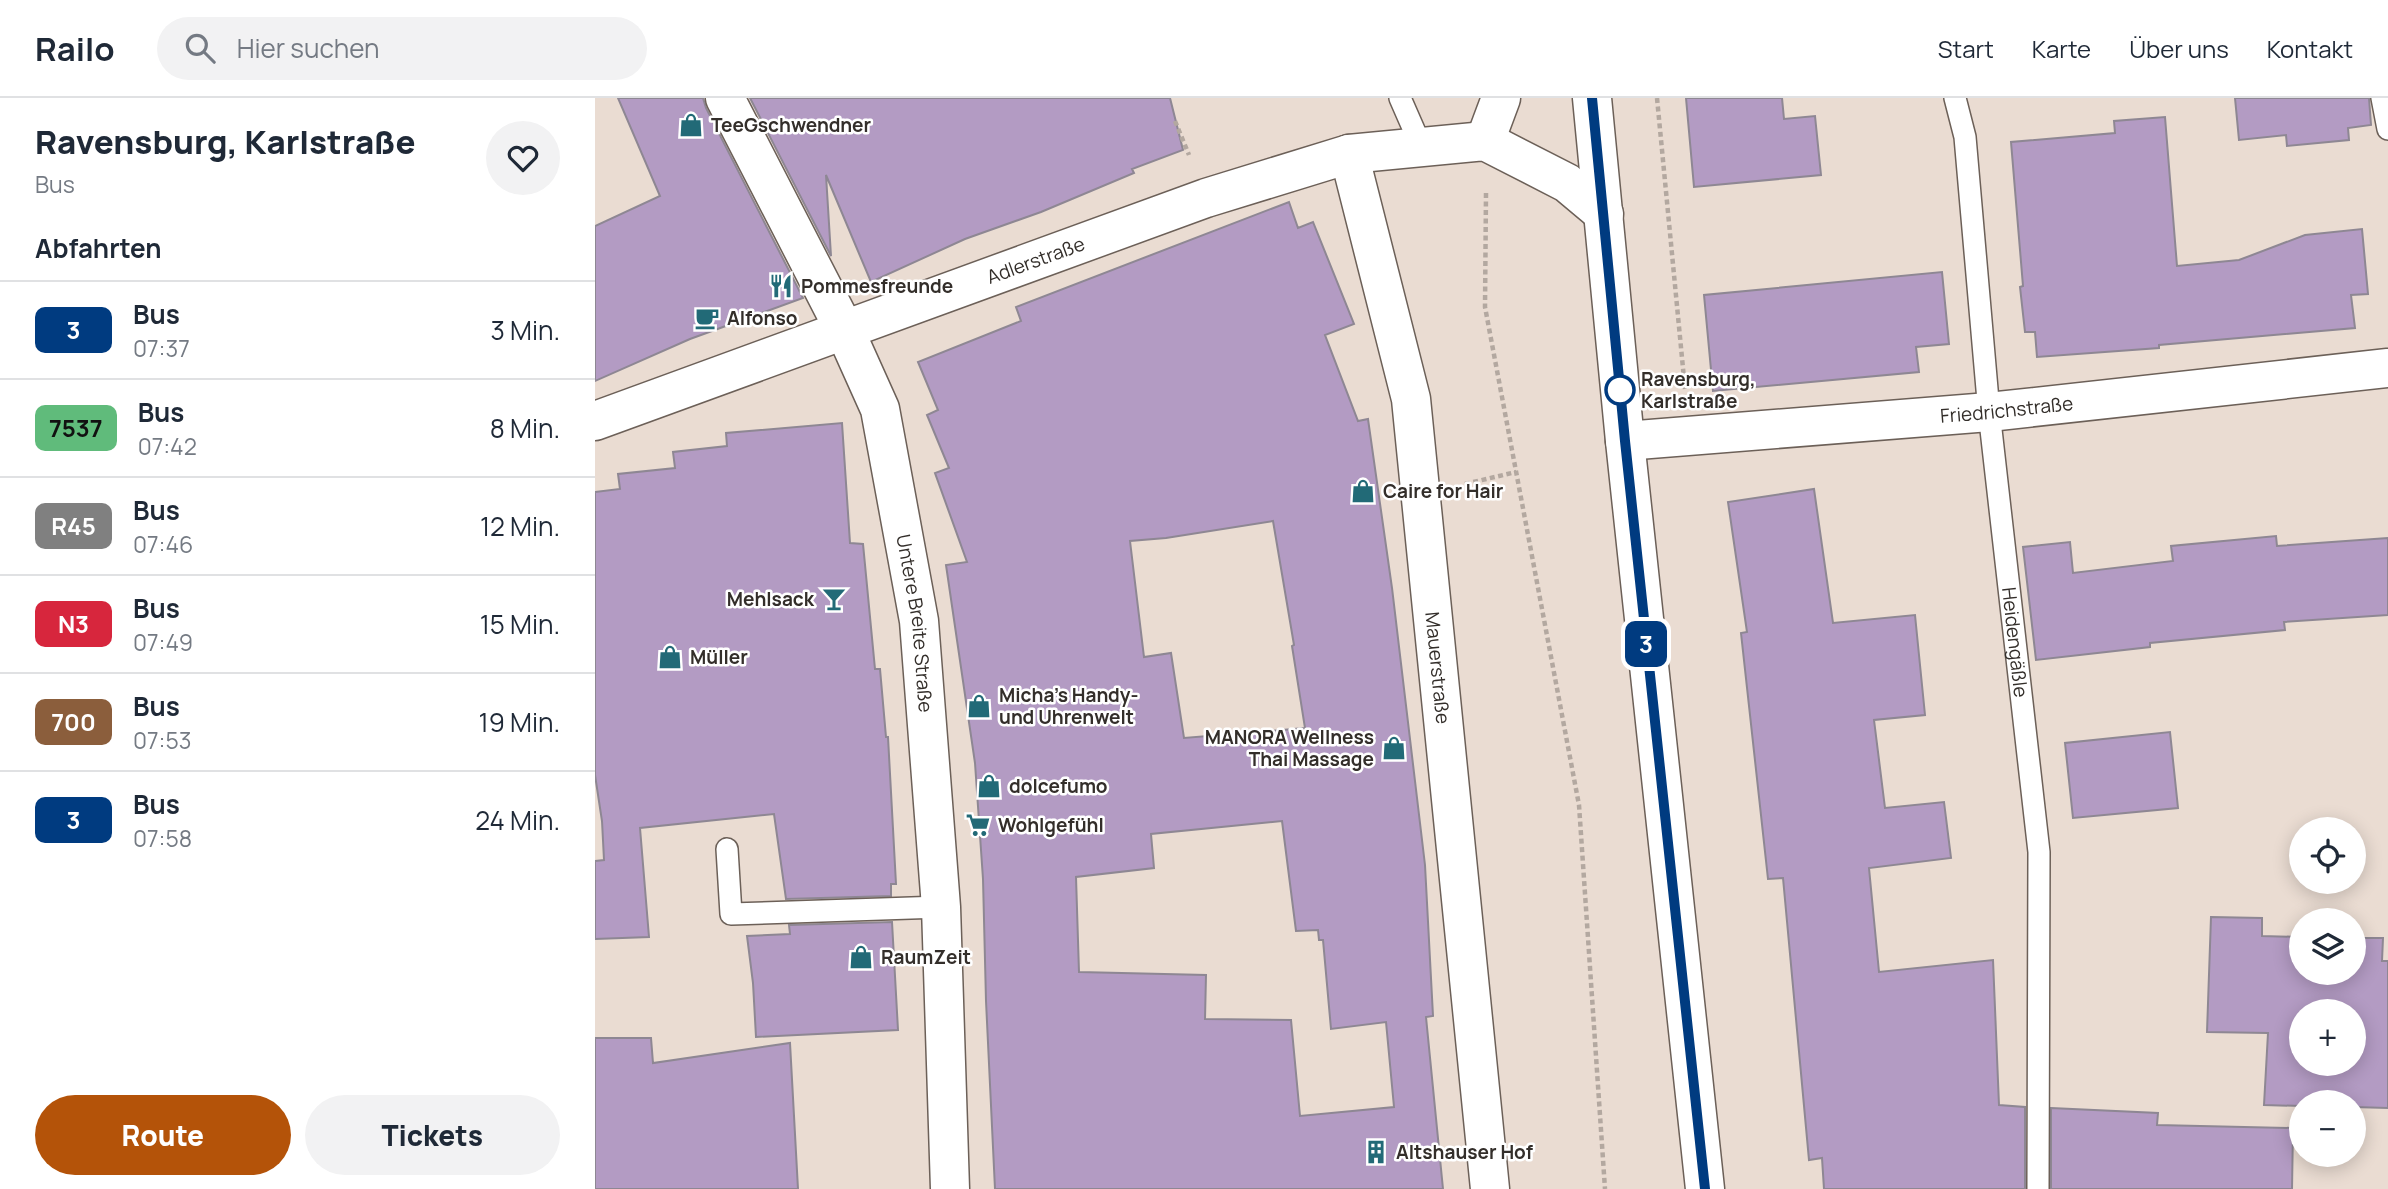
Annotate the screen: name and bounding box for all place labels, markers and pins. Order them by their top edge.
shop icon: TeeGschwendner [677,111,705,139]
place label: TeeGschwendner [711,112,872,138]
restaurant icon: Pommesfreunde [767,272,795,300]
place label: Pommesfreunde [801,273,953,299]
cafe icon: Alfonso [693,304,721,332]
place label: Alfonso [727,305,798,331]
place label: Ravensburg, Karlstraße [1641,366,1756,414]
marker: Ravensburg, Karlstraße [1605,375,1635,405]
shop icon: Caire for Hair [1349,477,1377,505]
place label: Caire for Hair [1383,478,1504,504]
bar icon: Mehlsack [820,585,848,613]
place label: Mehlsack [727,586,815,612]
shop icon: Müller [656,643,684,671]
place label: Müller [690,644,748,670]
place label: Micha's Handy- und Uhrenwelt [999,682,1138,730]
shop icon: Micha's Handy- und Uhrenwelt [965,692,993,720]
place label: MANORA Wellness Thai Massage [1205,724,1374,772]
shop icon: MANORA Wellness Thai Massage [1380,734,1408,762]
shop icon: dolcefumo [975,772,1003,800]
place label: dolcefumo [1009,773,1108,799]
supermarket icon: Wohlgefühl [964,811,992,839]
place label: Wohlgefühl [998,812,1104,838]
shop icon: RaumZeit [847,943,875,971]
place label: RaumZeit [881,944,971,970]
building icon: Altshauser Hof [1362,1138,1390,1166]
place label: Altshauser Hof [1396,1139,1533,1165]

